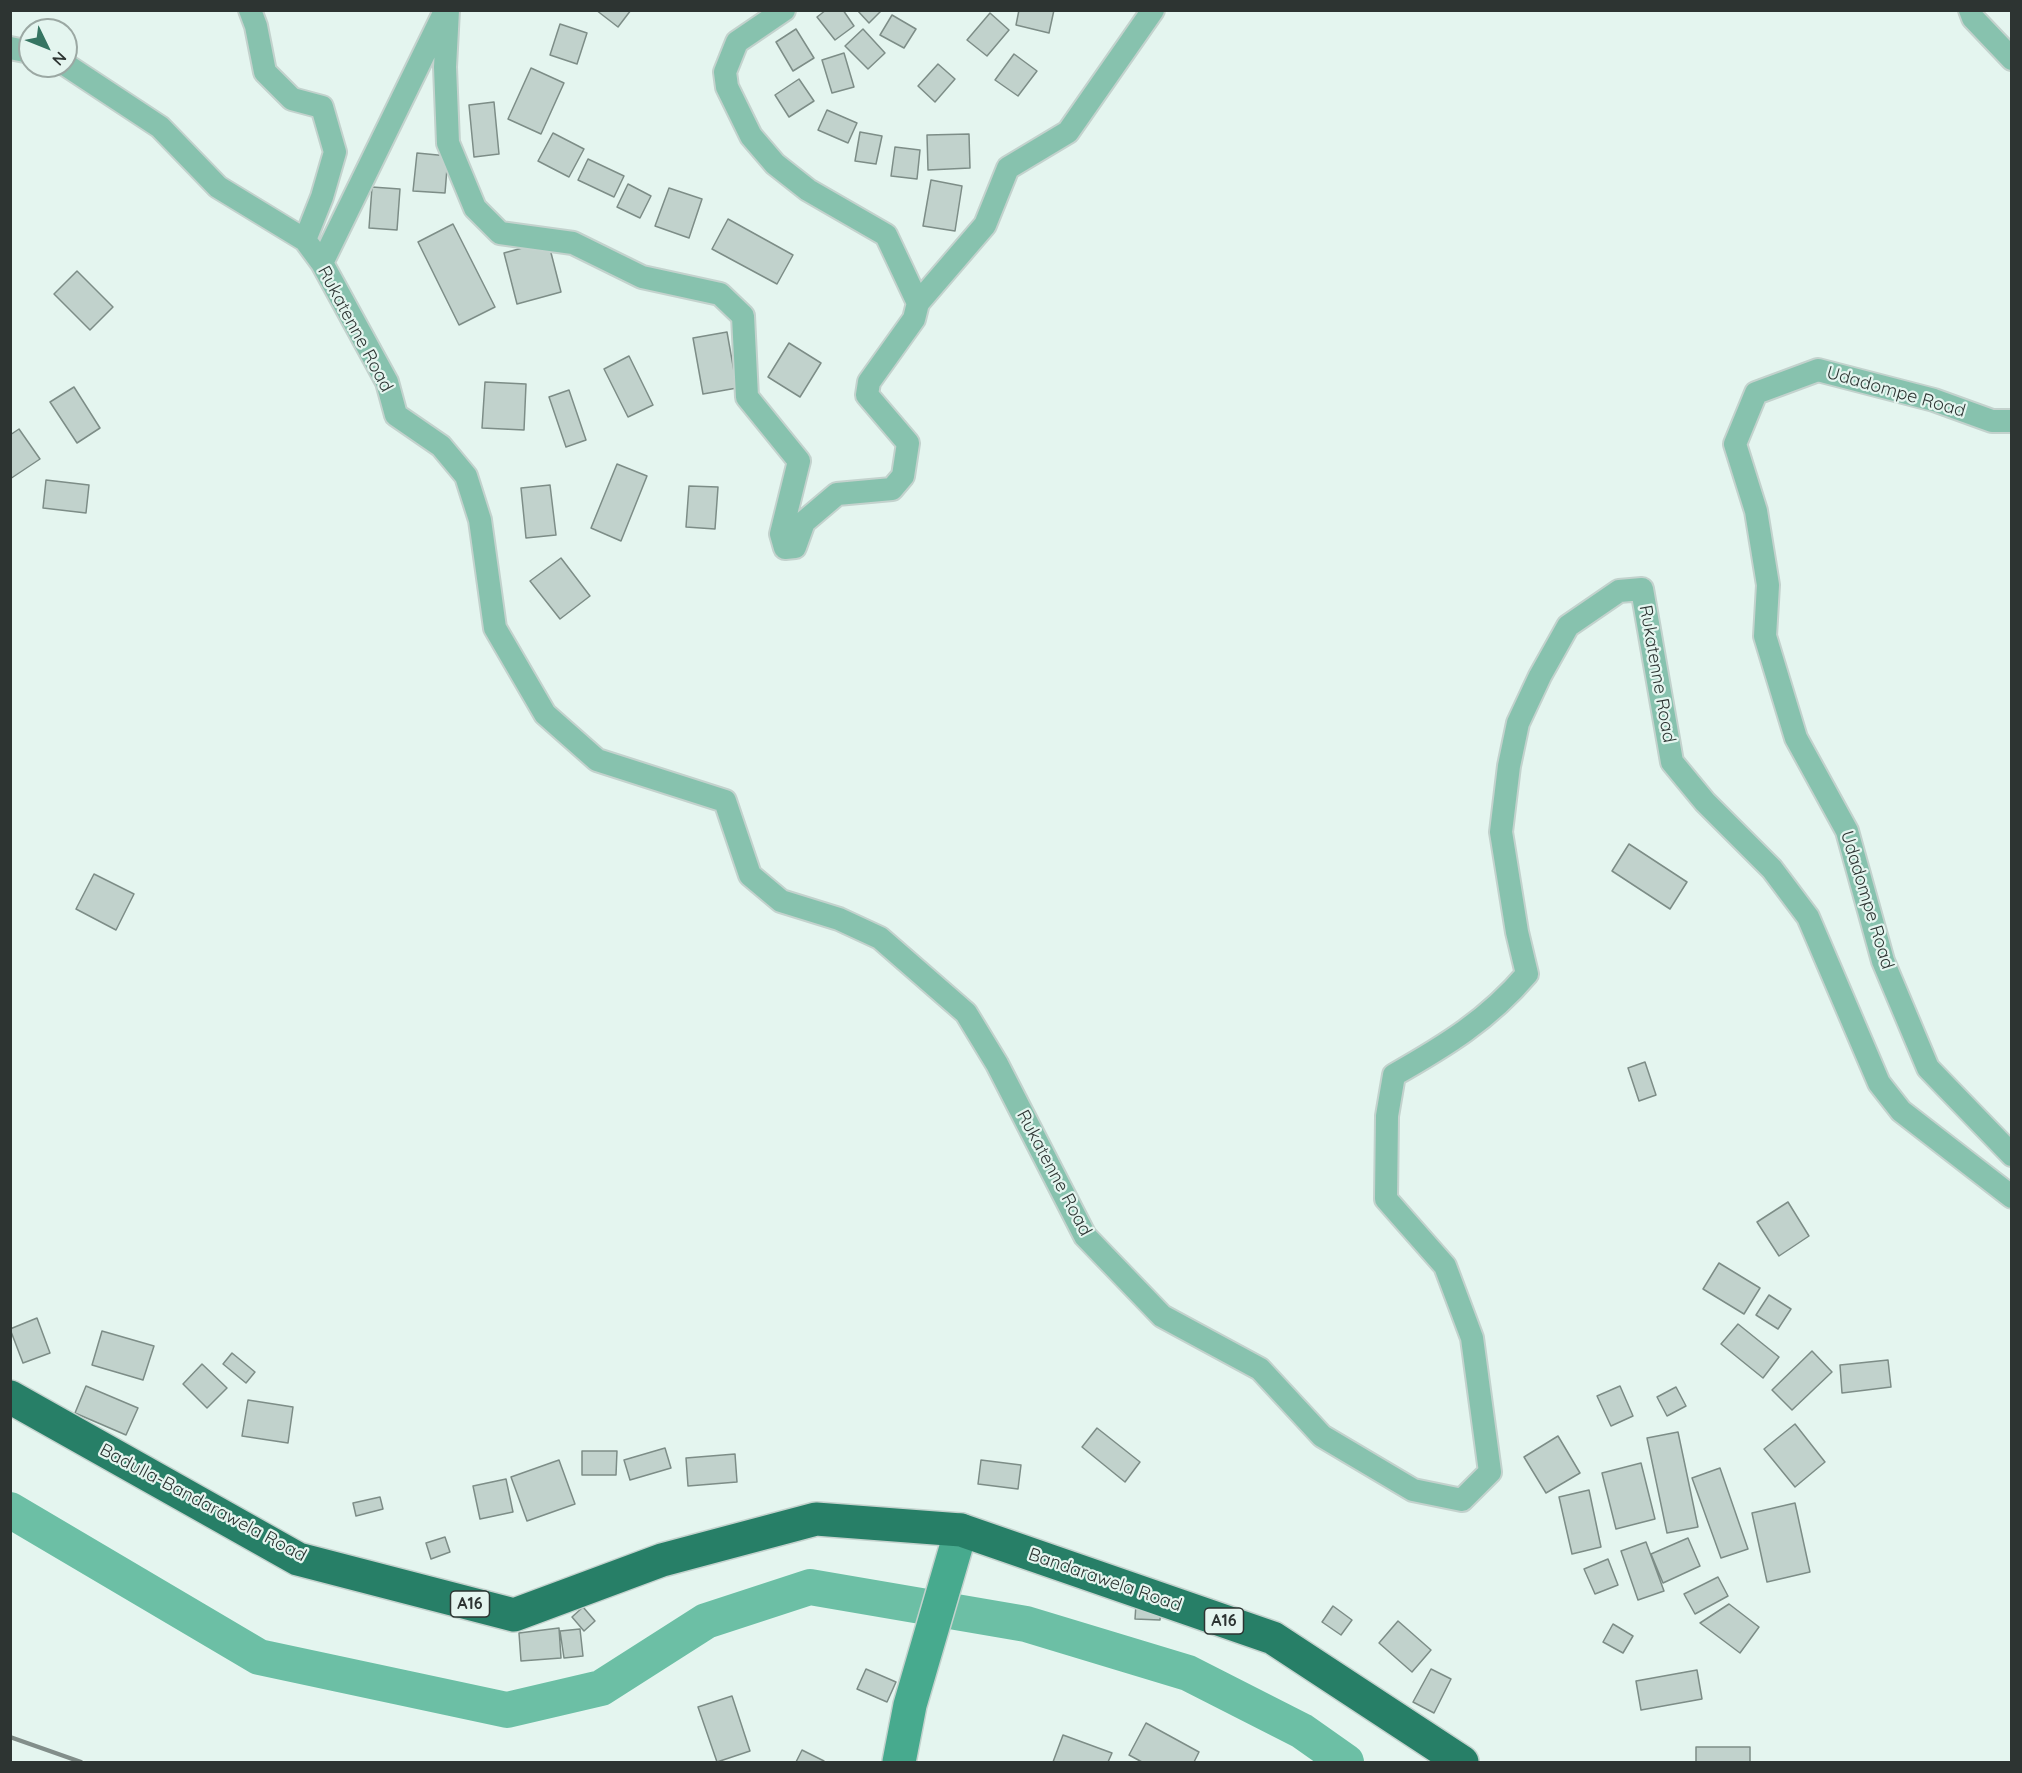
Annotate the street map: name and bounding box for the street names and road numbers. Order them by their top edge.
street label: Rukatenne Road [313,262,397,396]
street label: Udadompe Road [1824,362,1968,422]
street label: Rukatenne Road [1634,604,1680,744]
street label: Udadompe Road [1836,828,1898,972]
street label: Rukatenne Road [1012,1106,1096,1240]
street label: Badulla-Bandarawela Road [96,1439,310,1567]
street label: Bandarawela Road [1026,1544,1184,1616]
road number: A16 [450,1591,490,1617]
road number: A16 [1204,1608,1244,1634]

